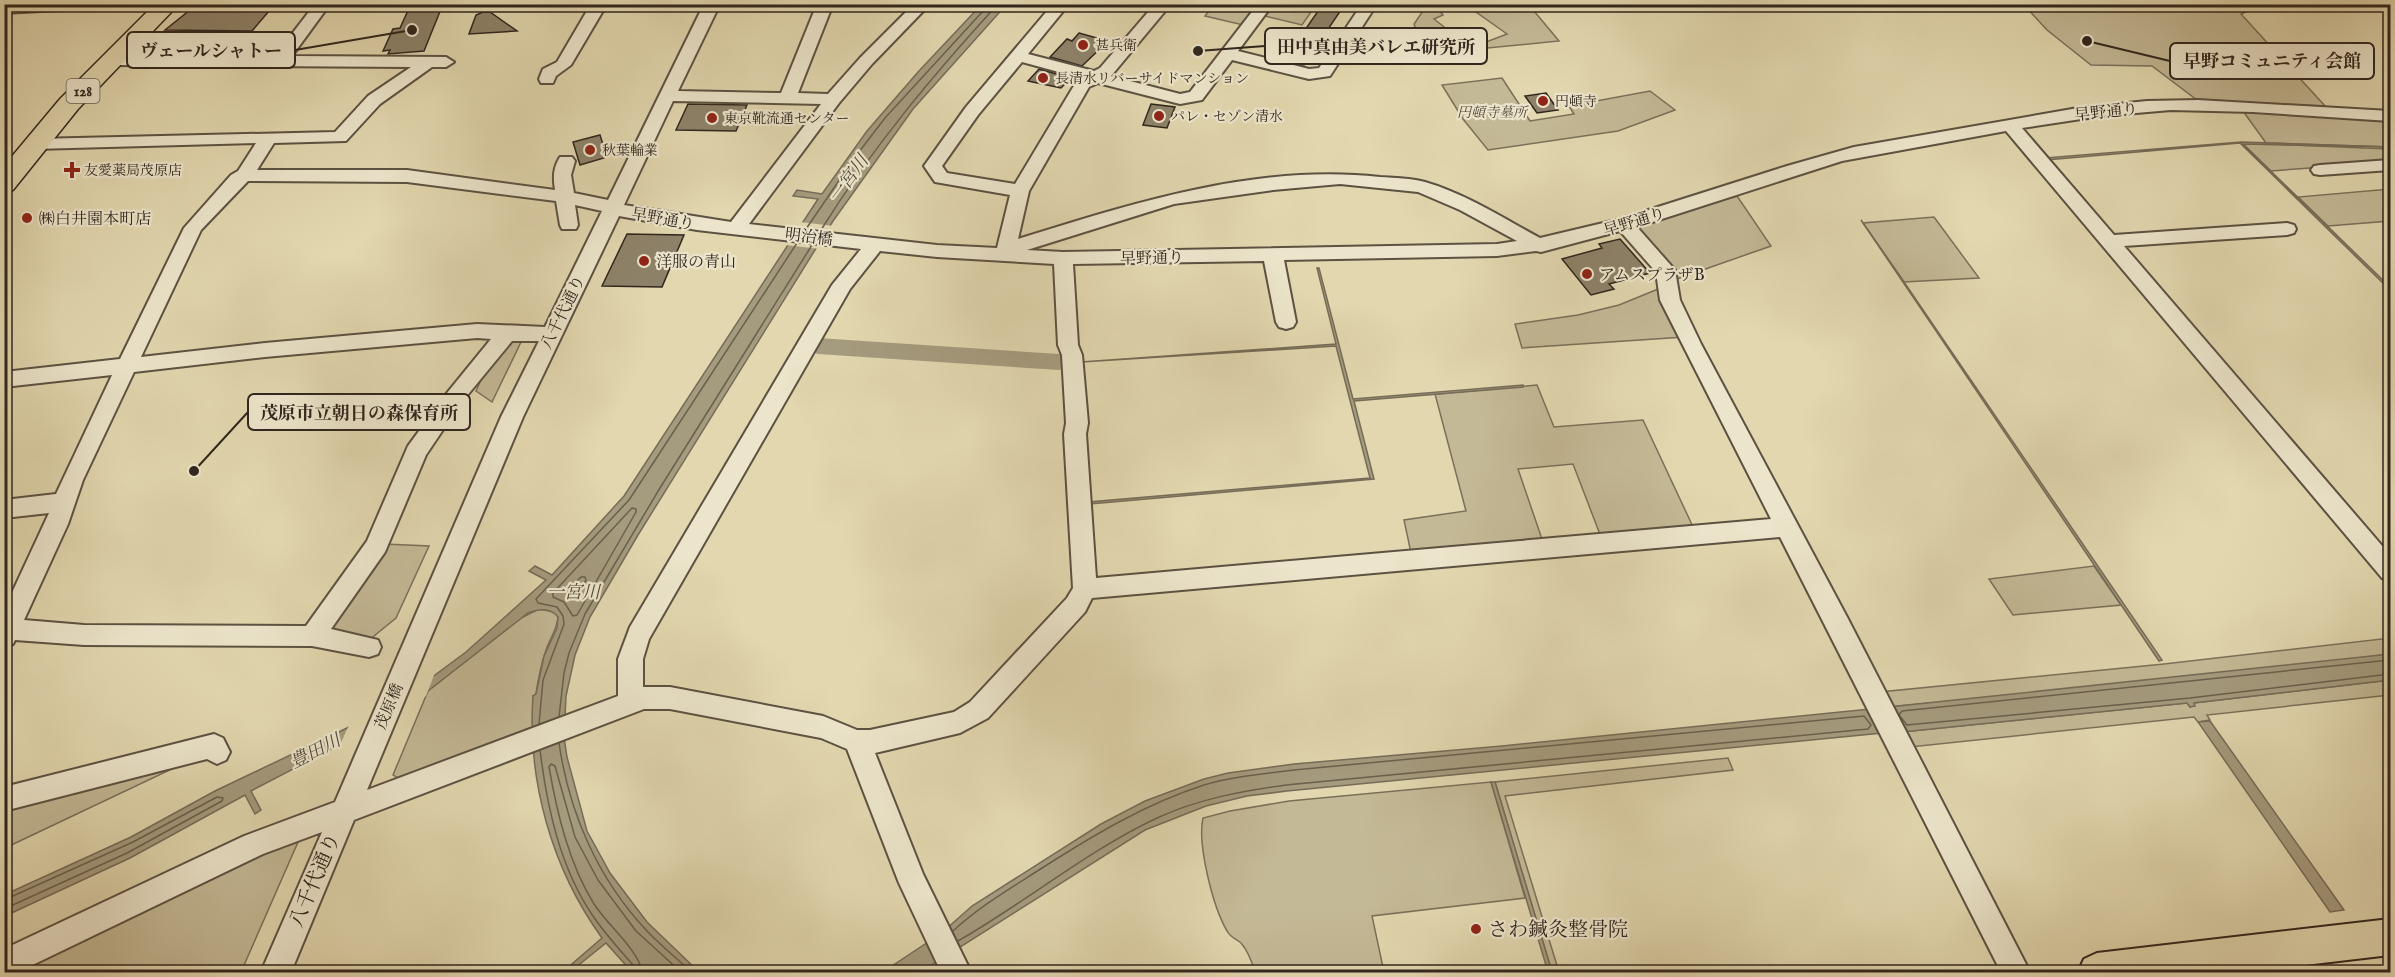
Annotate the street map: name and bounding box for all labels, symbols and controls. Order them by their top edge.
callout: 田中真由美バレエ研究所 [1265,28,1487,64]
callout: ヴェールシャトー [127,32,295,68]
place label: 甚兵衛 [1095,37,1137,55]
text: 田中真由美バレエ研究所 [1277,37,1475,60]
marker: 甚兵衛 [1076,38,1090,52]
text: ヴェールシャトー [140,41,282,64]
callout: 早野コミュニティ会館 [2170,43,2374,79]
text: 早野コミュニティ会館 [2183,51,2361,74]
place label: 長清水リバーサイドマンション [1055,70,1249,88]
marker: 長清水リバーサイドマンション [1036,71,1050,85]
road number: 128 [66,79,100,103]
place label: 円頓寺 [1555,93,1597,111]
marker: 円頓寺 [1536,94,1550,108]
street label: 早野通り [2073,100,2139,126]
park label: 円頓寺墓所 [1457,104,1529,122]
place label: パレ・セゾン清水 [1171,108,1283,126]
marker: パレ・セゾン清水 [1152,109,1166,123]
place label: 東京靴流通センター [724,110,849,128]
marker: 東京靴流通センター [705,111,719,125]
place label: 秋葉輪業 [602,142,658,160]
marker: 秋葉輪業 [583,143,597,157]
water label: 一宮川 [824,150,876,208]
place label: 友愛薬局茂原店 [84,162,182,180]
marker: 友愛薬局茂原店 [65,163,79,177]
street label: 早野通り [1601,204,1668,242]
street label: 早野通り [629,205,696,235]
place label: ㈱白井園本町店 [39,210,151,230]
marker: ㈱白井園本町店 [20,211,34,225]
street label: 明治橋 [784,225,834,251]
street label: 早野通り [1120,248,1184,270]
place label: 洋服の青山 [656,253,736,273]
marker: 洋服の青山 [637,254,651,268]
place label: アムスプラザB [1599,266,1704,286]
marker: アムスプラザB [1580,267,1594,281]
street label: 八千代通り [537,273,590,353]
callout: 茂原市立朝日の森保育所 [248,394,470,430]
text: 茂原市立朝日の森保育所 [260,403,458,426]
water label: 一宮川 [546,582,602,605]
street label: 茂原橋 [371,681,408,733]
water label: 豊田川 [286,729,347,775]
street label: 八千代通り [284,830,346,931]
place label: さわ鍼灸整骨院 [1488,918,1628,943]
marker: さわ鍼灸整骨院 [1469,922,1483,936]

